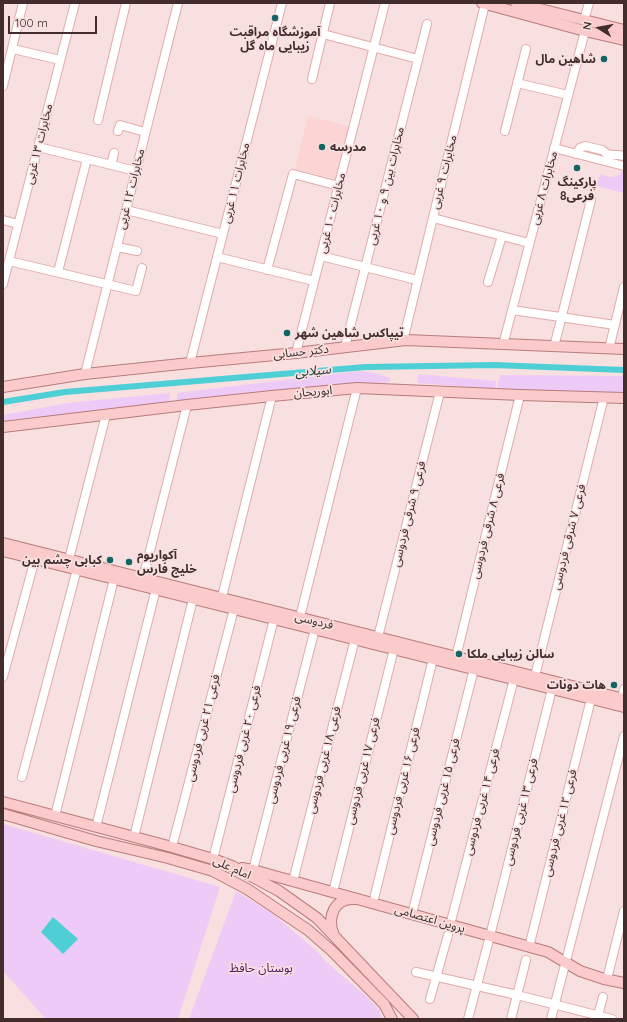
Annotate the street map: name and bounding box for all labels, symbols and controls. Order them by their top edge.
scale bar [10,8,99,34]
north arrow [579,8,619,48]
marker: آموزشگاه مراقبت زیبایی ماه گل [270,13,280,23]
text: 100 m [15,15,48,30]
text: N [580,20,595,31]
place label: آموزشگاه مراقبت زیبایی ماه گل [229,25,321,53]
place label: شاهین مال [535,52,596,66]
marker: شاهین مال [599,54,609,64]
street label: مخابرات ۱۳ غربی [22,102,56,186]
street label: مخابرات بین ۹ و ۱۰ غربی [364,125,408,247]
street label: مخابرات ۹ غربی [428,133,460,211]
place label: مدرسه [330,140,366,154]
street label: مخابرات ۱۱ غربی [219,141,253,225]
marker: مدرسه [317,142,327,152]
street label: مخابرات ۱۲ غربی [114,147,148,231]
street label: مخابرات ۸ غربی [527,150,561,226]
marker: پارکینگ فرعی8 [572,163,582,173]
street label: مخابرات ۱۰ غربی [315,171,349,255]
place label: پارکینگ فرعی8 [558,175,596,203]
place label: تیپاکس شاهین شهر [295,326,404,340]
marker: تیپاکس شاهین شهر [282,328,292,338]
street label: دکتر حسابی [272,342,330,362]
water label: سیلابی [294,362,332,380]
street label: ابوریحان [293,383,333,401]
street label: فرعی ۹ شرقی فردوسی [389,460,429,568]
street label: فرعی ۸ شرقی فردوسی [468,472,508,580]
street label: فرعی ۷ شرقی فردوسی [549,483,589,591]
place label: آکواریوم خلیج فارس [137,548,197,576]
place label: کبابی چشم بین [22,553,102,567]
marker: کبابی چشم بین [105,555,115,565]
marker: آکواریوم خلیج فارس [124,557,134,567]
street label: فردوسی [293,609,335,633]
place label: سالن زیبایی ملکا [467,647,554,661]
marker: سالن زیبایی ملکا [454,649,464,659]
street label: فرعی ۲۱ غربی فردوسی [183,673,223,783]
place label: هات دونات [547,678,606,692]
marker: هات دونات [609,680,619,690]
street label: فرعی ۲۰ غربی فردوسی [224,684,264,794]
street label: فرعی ۱۹ غربی فردوسی [264,695,304,805]
street label: فرعی ۱۸ غربی فردوسی [304,705,344,815]
street label: فرعی ۱۷ غربی فردوسی [343,716,383,826]
street label: فرعی ۱۶ غربی فردوسی [383,726,423,836]
street label: فرعی ۱۵ غربی فردوسی [423,737,463,847]
street label: فرعی ۱۴ غربی فردوسی [461,747,503,857]
street label: فرعی ۱۳ غربی فردوسی [501,757,541,867]
street label: فرعی ۱۲ غربی فردوسی [540,768,580,878]
street label: امام علی [211,853,253,883]
street label: پروین اعتصامی [393,902,467,936]
park label: بوستان حافظ [229,961,293,975]

